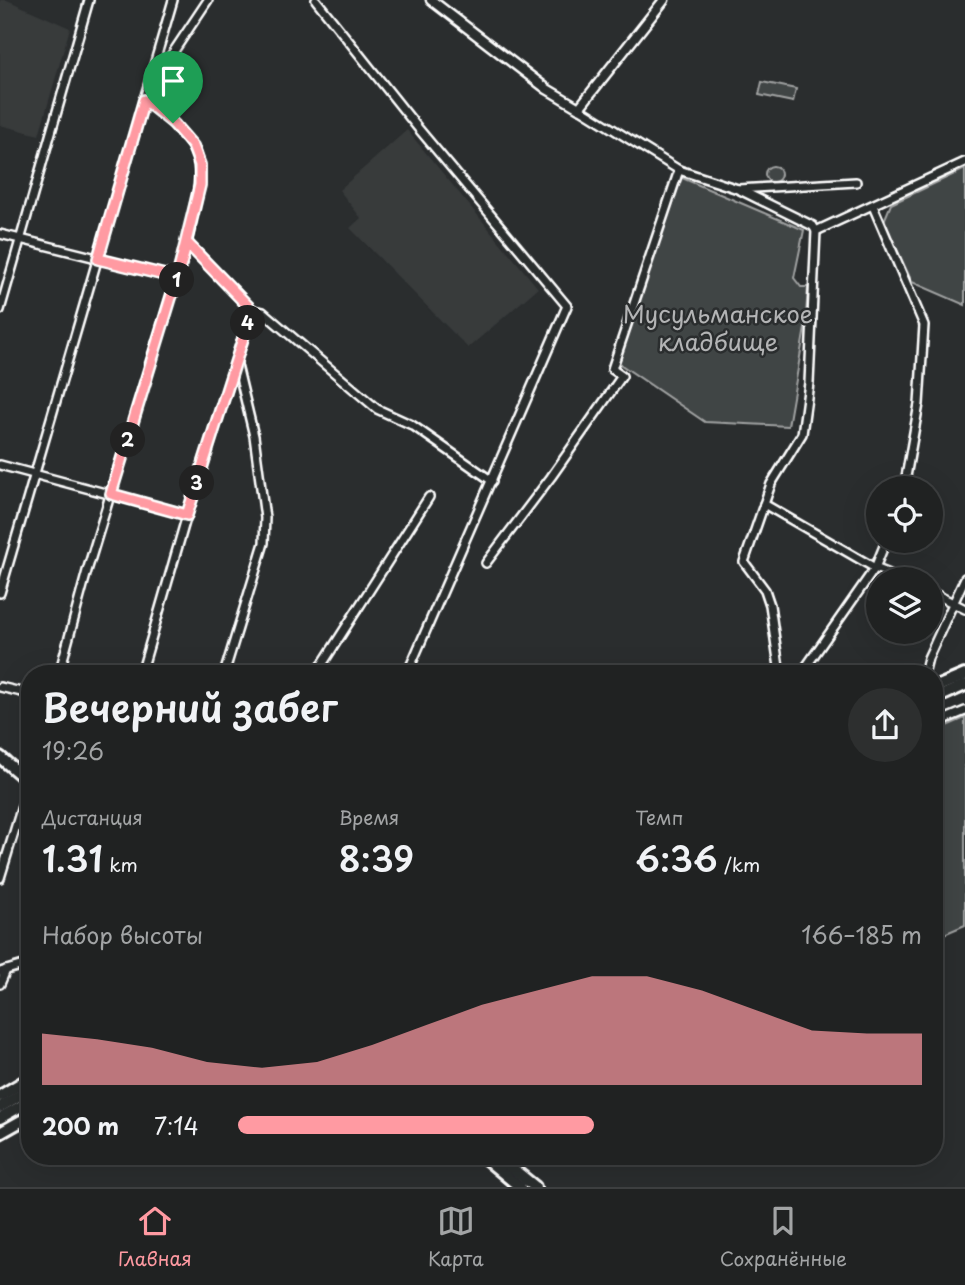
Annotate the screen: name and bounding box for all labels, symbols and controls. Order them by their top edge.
pin [143,51,203,123]
icon: arrive [154,62,192,100]
pin: 1 [160,262,194,298]
text: 1 [172,265,181,293]
park label: Мусульманское кладбище [623,295,813,359]
pin: 4 [230,306,266,340]
text: 4 [241,308,254,336]
pin: 2 [110,422,146,458]
text: 2 [121,425,134,453]
pin: 3 [180,466,214,500]
text: 3 [190,468,203,496]
map controls [866,476,943,644]
button: locate [866,476,943,553]
button: layers [866,567,943,644]
text: Вечерний забег [42,678,338,735]
button: share [848,688,922,762]
text: 19:26 [42,733,104,768]
text: Дистанция [42,803,143,831]
text: Время [339,803,399,831]
text: Темп [635,803,683,831]
text: 1.31 [42,831,103,884]
text: 8:39 [339,831,414,884]
text: 6:36 [635,831,718,884]
text: km [103,850,138,878]
text: /km [718,850,760,878]
text: Набор высоты [42,917,203,952]
text: 166–185 m [801,917,922,952]
text: 200 m [42,1108,119,1143]
text: 7:14 [154,1108,199,1143]
tab: Главная [118,1202,192,1272]
tab: Карта [428,1202,484,1272]
tab: Сохранённые [720,1202,847,1272]

